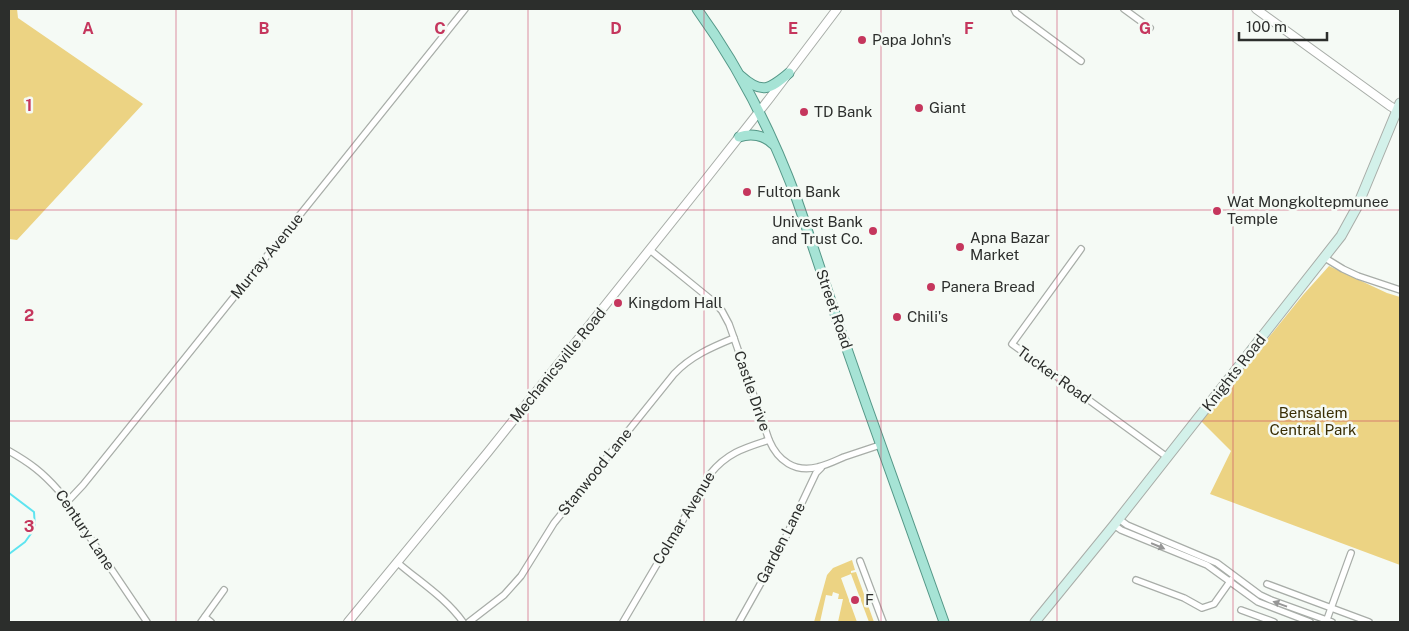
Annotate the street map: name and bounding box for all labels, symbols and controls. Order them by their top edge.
scale bar [1239,10,1326,42]
text: 100 m [1246,18,1287,35]
text: A [82,19,94,38]
text: B [259,19,270,38]
text: C [434,19,446,38]
text: D [610,19,622,38]
text: E [788,19,798,38]
text: F [964,19,974,38]
text: G [1139,19,1151,38]
place label: Papa John's [872,31,951,48]
marker: Papa John's [856,34,868,46]
text: 1 [26,96,32,115]
place label: Giant [929,99,966,116]
marker: Giant [913,102,925,114]
place label: TD Bank [814,103,872,120]
marker: TD Bank [798,106,810,118]
place label: Fulton Bank [757,183,840,200]
marker: Fulton Bank [741,186,753,198]
place label: Wat Mongkoltepmunee Temple [1227,193,1389,227]
marker: Wat Mongkoltepmunee Temple [1211,205,1223,217]
street label: Murray Avenue [227,210,306,302]
place label: Univest Bank and Trust Co. [771,213,863,247]
marker: Univest Bank and Trust Co. [867,225,879,237]
place label: Apna Bazar Market [970,229,1050,263]
marker: Apna Bazar Market [954,241,966,253]
street label: Street Road [813,267,856,351]
place label: Panera Bread [941,278,1035,295]
marker: Panera Bread [925,281,937,293]
place label: Kingdom Hall [628,294,722,311]
marker: Kingdom Hall [612,297,624,309]
street label: Mechanicsville Road [506,304,609,425]
text: 2 [24,306,34,325]
place label: Chili's [907,308,948,325]
marker: Chili's [891,311,903,323]
street label: Knights Road [1198,331,1269,414]
street label: Tucker Road [1014,342,1094,407]
street label: Castle Drive [731,348,774,433]
park label: Bensalem Central Park [1269,404,1357,438]
street label: Stanwood Lane [554,425,635,519]
street label: Colmar Avenue [649,468,718,567]
street label: Century Lane [52,486,119,573]
street label: Garden Lane [753,499,808,586]
text: 3 [24,517,34,536]
one-way arrow [1151,542,1165,550]
place label: F [865,591,874,608]
marker: F [849,594,861,606]
one-way arrow [1273,600,1288,607]

